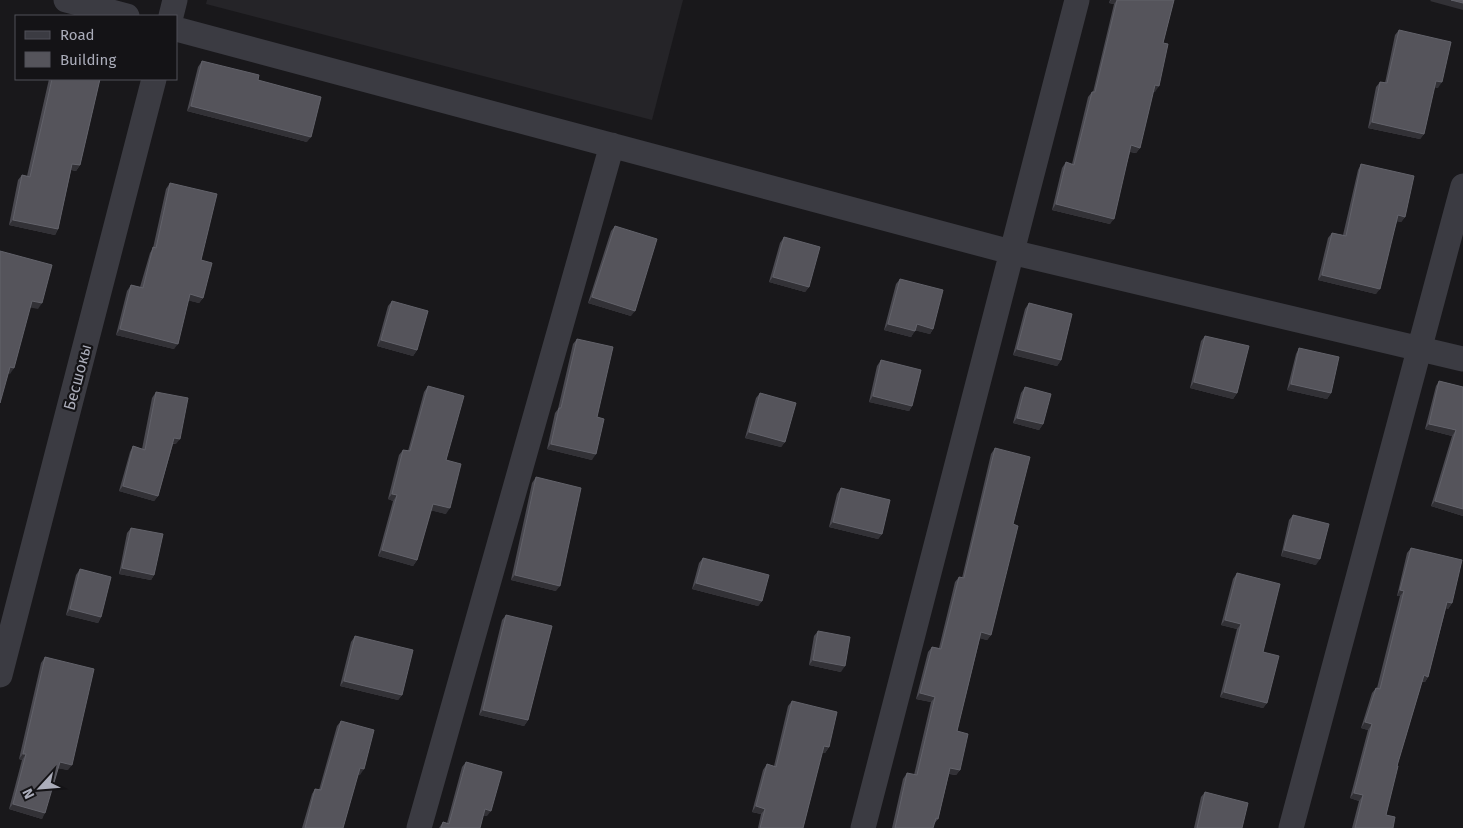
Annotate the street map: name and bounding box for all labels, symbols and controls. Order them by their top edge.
legend [15,15,178,80]
text: Road [60,26,95,44]
text: Building [60,51,116,69]
street label: Бесшокы [60,342,95,412]
north arrow [15,763,65,813]
text: N [19,786,38,801]

